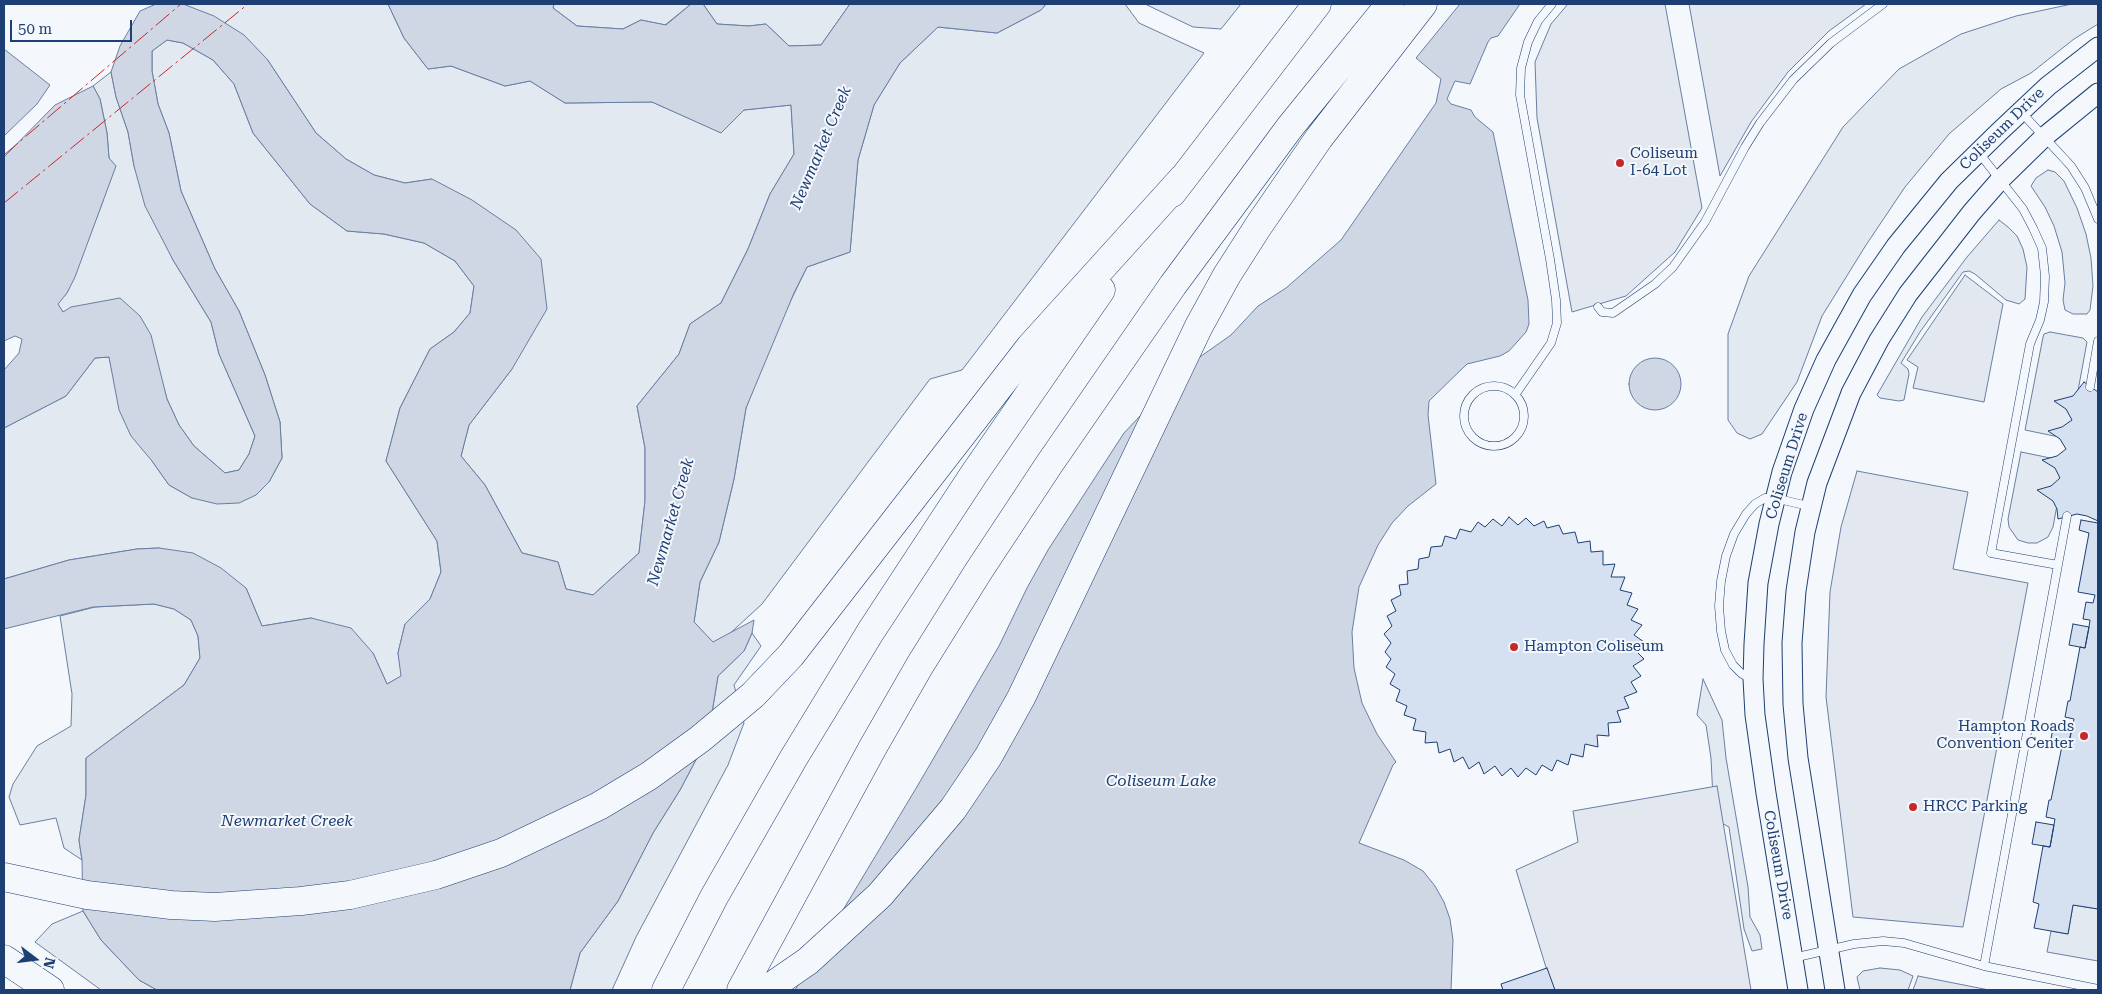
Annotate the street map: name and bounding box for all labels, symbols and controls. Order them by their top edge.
scale bar [12,10,135,42]
text: 50 m [18,20,52,38]
water label: Newmarket Creek [786,83,856,213]
street label: Coliseum Drive [1956,84,2048,174]
place label: Coliseum I-64 Lot [1630,145,1698,180]
marker: Coliseum I-64 Lot [1614,157,1626,169]
street label: Coliseum Drive [1762,410,1812,522]
water label: Newmarket Creek [644,456,698,588]
place label: Hampton Coliseum [1524,638,1664,656]
marker: Hampton Coliseum [1508,641,1520,653]
place label: Hampton Roads Convention Center [1936,718,2074,753]
marker: Hampton Roads Convention Center [2078,730,2090,742]
water label: Coliseum Lake [1106,771,1216,791]
place label: HRCC Parking [1923,798,2027,816]
marker: HRCC Parking [1907,801,1919,813]
street label: Coliseum Drive [1760,809,1796,921]
water label: Newmarket Creek [221,811,353,831]
north arrow [10,934,60,984]
text: N [40,956,59,970]

